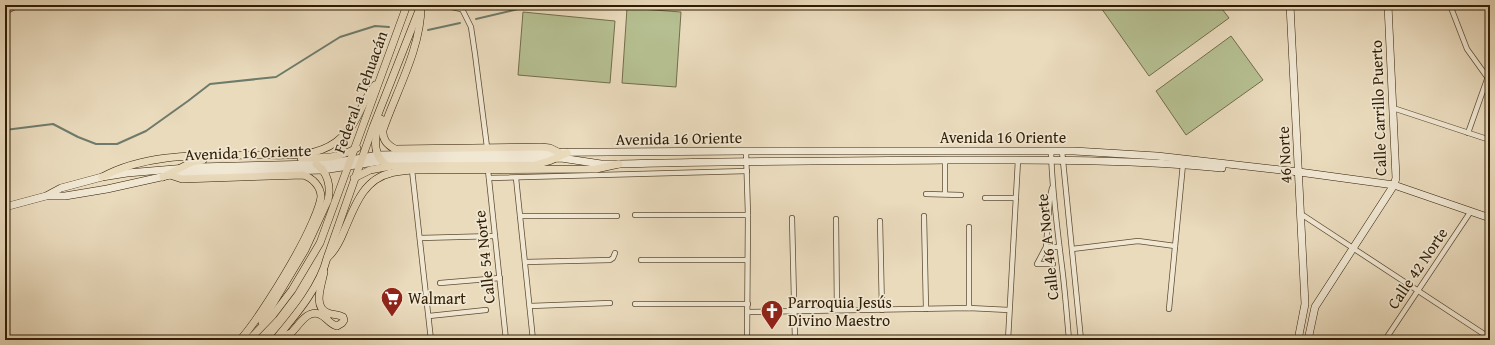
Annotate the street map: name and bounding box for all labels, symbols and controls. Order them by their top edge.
street label: Federal a Tehuacán [327,27,393,156]
street label: Calle Carrillo Puerto [1364,40,1392,176]
street label: Avenida 16 Oriente [616,125,742,151]
street label: Avenida 16 Oriente [940,125,1066,149]
street label: 46 Norte [1271,126,1297,184]
street label: Avenida 16 Oriente [184,138,312,166]
street label: Calle 46 A Norte [1029,193,1065,301]
street label: Calle 54 Norte [467,209,501,305]
street label: Calle 42 Norte [1381,222,1453,314]
supermarket icon: Walmart [379,285,405,318]
place label: Walmart [408,286,466,310]
place label: Parroquia Jesús Divino Maestro [788,290,892,332]
church icon: Parroquia Jesús Divino Maestro [759,298,785,331]

